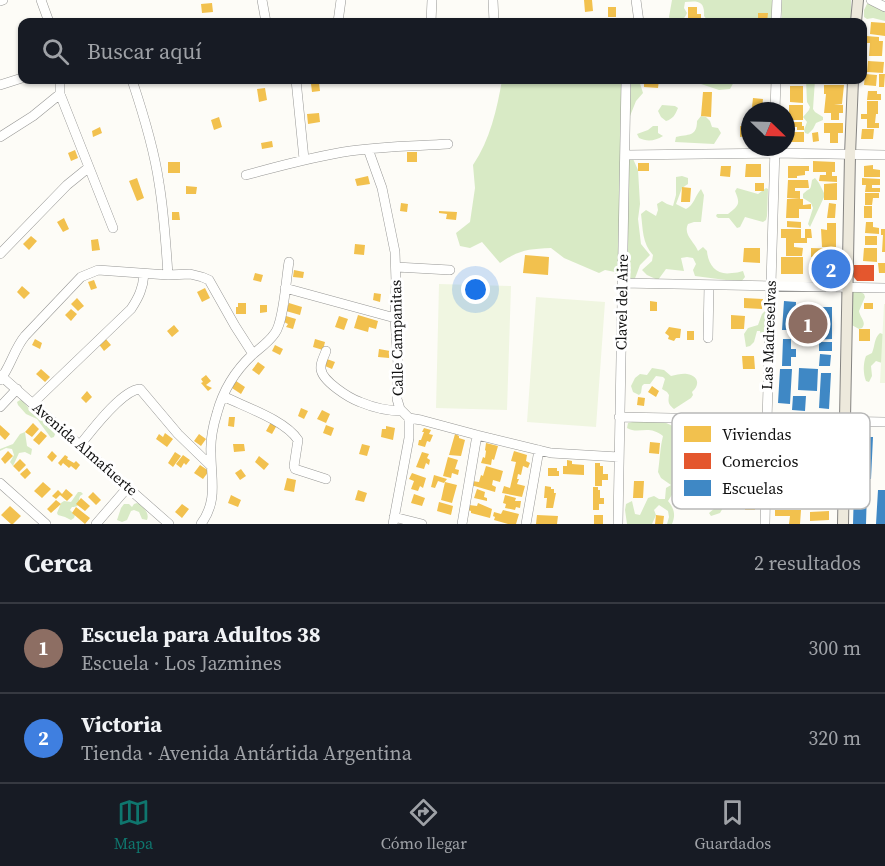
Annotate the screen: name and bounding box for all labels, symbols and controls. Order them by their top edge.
search box [18,18,867,84]
icon: search [39,35,72,68]
text: Buscar aquí [87,36,202,66]
north arrow [741,102,795,156]
pin: 2 [812,246,850,292]
street label: Clavel del Aire [610,253,633,350]
your location [461,275,490,304]
street label: Calle Campanitas [385,280,408,396]
street label: Las Madreselvas [756,280,781,390]
pin: 1 [788,302,828,346]
street label: Avenida Almafuerte [28,397,143,500]
legend [672,413,870,509]
text: Viviendas [722,423,792,445]
text: Comercios [722,450,798,472]
text: Escuelas [722,477,783,499]
text: Cerca [24,545,92,581]
text: 2 resultados [754,549,861,577]
text: Escuela para Adultos 38 [81,619,321,649]
text: 1 [38,634,49,662]
text: 300 m [808,634,861,662]
text: Escuela · Los Jazmines [81,649,282,677]
text: Victoria [81,709,162,739]
text: 2 [38,724,49,752]
text: 320 m [808,724,861,752]
text: Tienda · Avenida Antártida Argentina [81,739,412,767]
tab: Mapa [114,796,153,854]
tab: Cómo llegar [381,796,467,854]
tab: Guardados [694,796,771,854]

